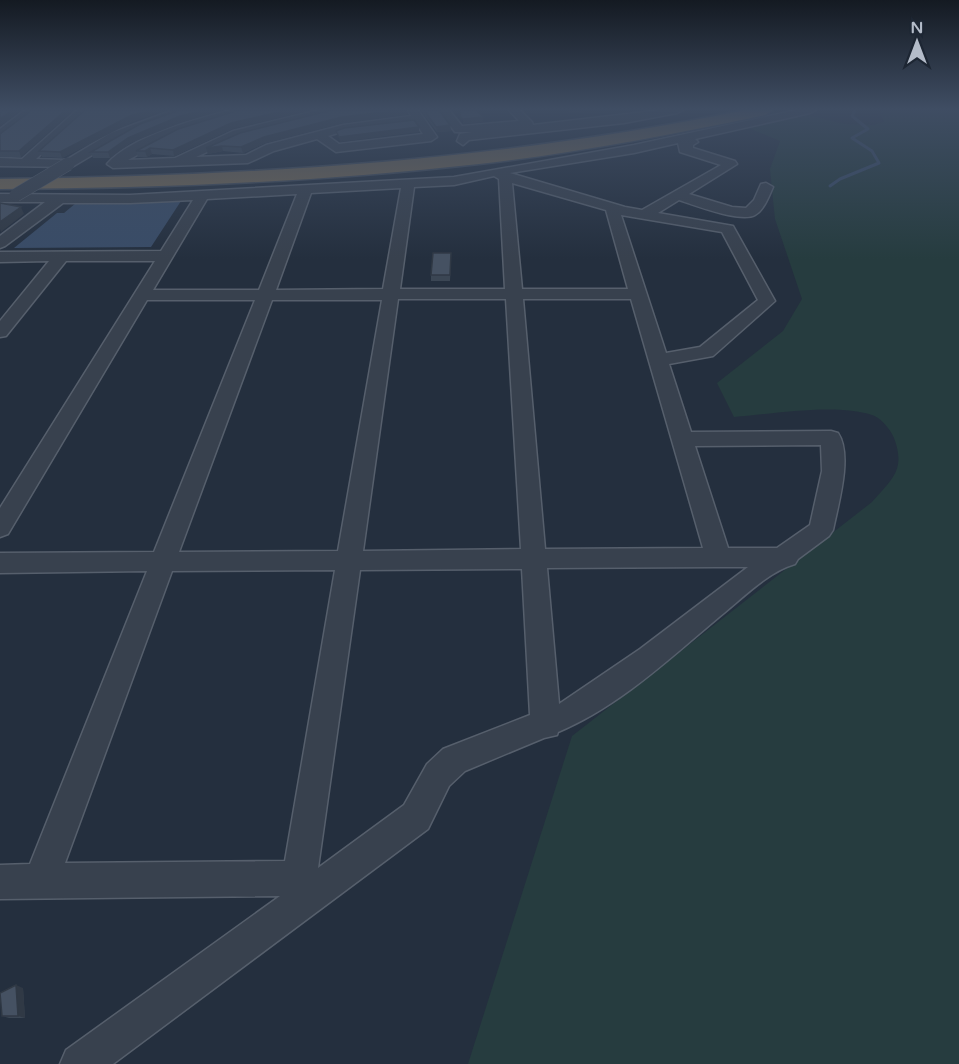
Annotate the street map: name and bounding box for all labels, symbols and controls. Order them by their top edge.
north arrow [887,12,947,72]
text: N [911,18,923,38]

